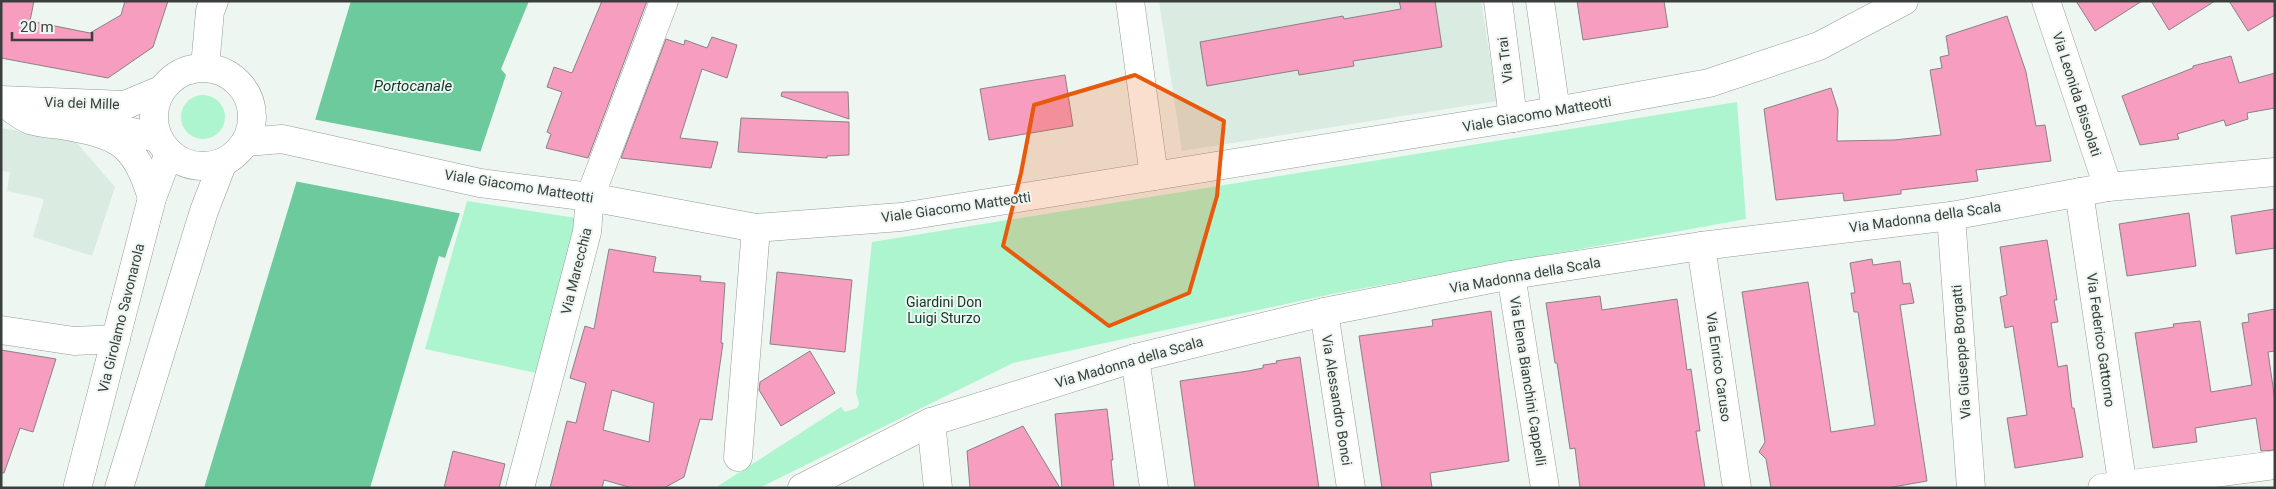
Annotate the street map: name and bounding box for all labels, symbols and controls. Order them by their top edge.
scale bar [12,10,92,42]
text: 20 m [20,18,54,36]
street label: Via Leonida Bissolati [2049,30,2105,158]
street label: Via Trai [1494,36,1516,84]
water label: Portocanale [374,77,452,95]
street label: Viale Giacomo Matteotti [1461,93,1613,135]
street label: Via dei Mille [44,94,120,112]
street label: Viale Giacomo Matteotti [443,166,595,206]
street label: Viale Giacomo Matteotti [880,189,1032,225]
street label: Via Madonna della Scala [1848,198,2002,236]
street label: Via Marecchia [558,226,594,316]
street label: Via Girolamo Savonarola [95,242,147,394]
street label: Via Madonna della Scala [1448,254,1602,296]
street label: Via Federico Gattorno [2084,272,2118,408]
street label: Via Giuseppe Borgatti [1948,284,1974,420]
park label: Giardini Don Luigi Sturzo [906,294,982,326]
street label: Via Elena Bianchini Cappelli [1507,295,1549,467]
street label: Via Enrico Caruso [1703,311,1735,423]
street label: Via Madonna della Scala [1053,333,1205,391]
street label: Via Alessandro Bonci [1319,333,1355,467]

